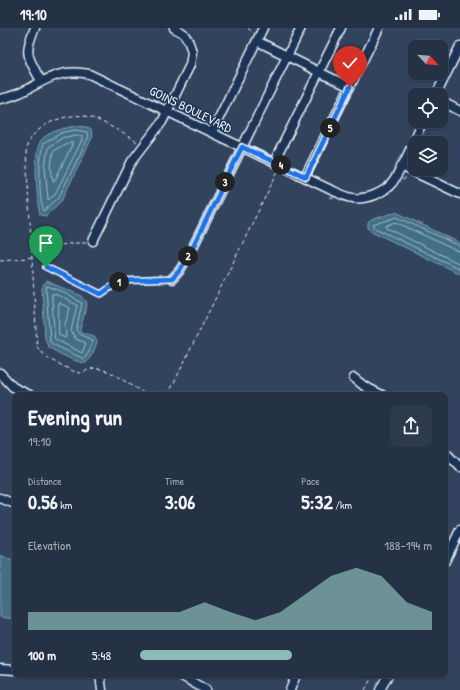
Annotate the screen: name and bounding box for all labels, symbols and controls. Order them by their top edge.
text: 19:10 [20,4,47,25]
north arrow [408,40,448,80]
map controls [408,40,448,176]
pin [333,46,367,87]
icon: check [339,52,361,74]
street label: GOINS BOULEVARD [147,81,236,137]
button: locate [408,88,448,128]
pin: 5 [320,118,340,138]
text: 5 [328,121,332,135]
button: layers [408,136,448,176]
pin: 4 [271,155,291,175]
text: 4 [279,158,283,172]
pin: 3 [215,172,235,192]
text: 3 [223,175,227,189]
pin [29,226,63,267]
icon: arrive [35,232,57,254]
pin: 2 [178,246,198,266]
text: 2 [185,249,191,263]
pin: 1 [109,272,129,292]
text: 1 [117,275,121,289]
text: Evening run [28,402,122,432]
button: share [390,405,432,447]
text: 19:10 [28,432,51,450]
text: Distance [28,474,62,488]
text: Time [165,474,184,488]
text: Pace [301,474,320,488]
text: 0.56 [28,488,58,515]
text: 3:06 [165,488,195,515]
text: 5:32 [301,488,333,515]
text: km [58,498,72,512]
text: /km [333,498,352,512]
text: Elevation [28,536,71,554]
text: 188–194 m [384,536,432,554]
text: 100 m [28,646,56,664]
text: 5:48 [92,646,111,664]

